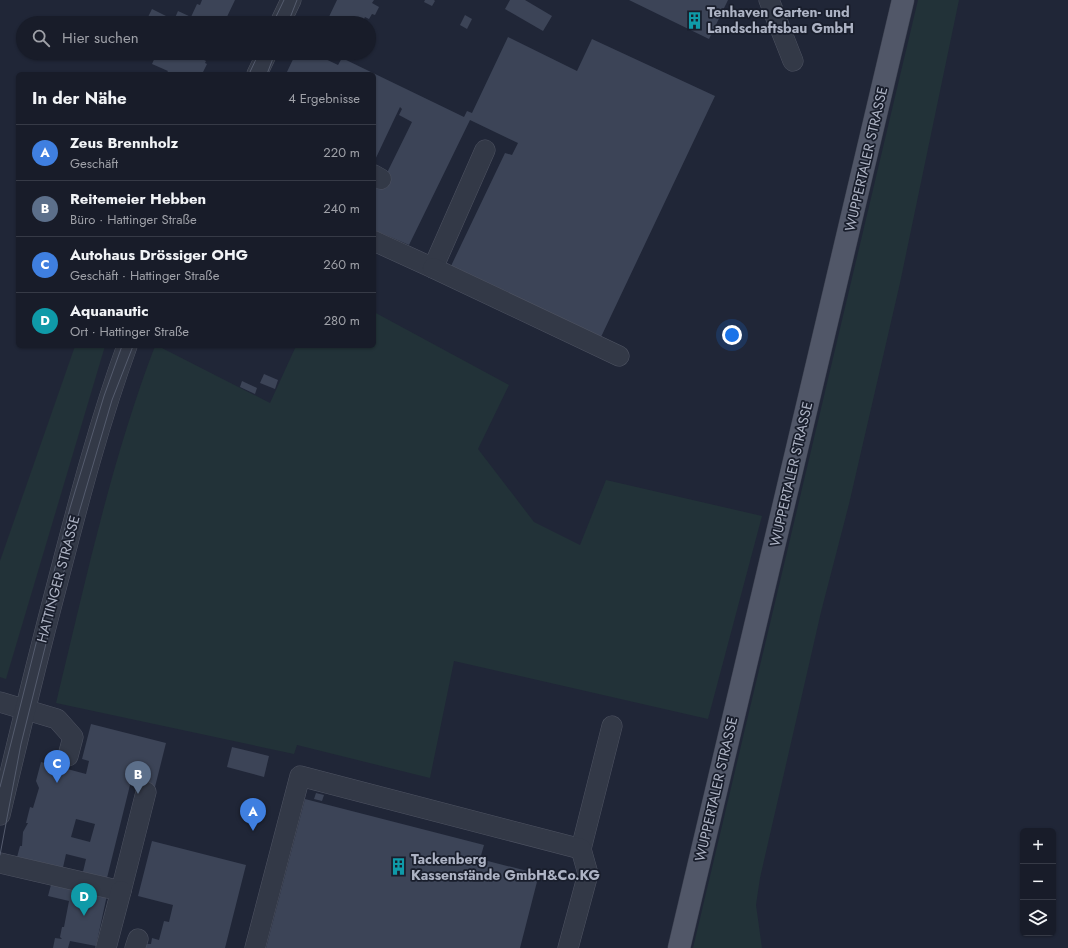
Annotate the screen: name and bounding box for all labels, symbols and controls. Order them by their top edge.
place label: Tenhaven Garten- und Landschaftsbau GmbH [707,2,854,38]
building icon: Tenhaven Garten- und Landschaftsbau GmbH [684,10,704,30]
search box [16,16,376,60]
icon: search [30,27,52,49]
text: Hier suchen [62,27,139,49]
street label: WUPPERTALER STRASSE [840,85,892,233]
text: In der Nähe [32,86,127,110]
text: 4 Ergebnisse [288,89,360,108]
text: Zeus Brennholz [70,132,178,154]
text: A [40,143,50,162]
text: 220 m [323,143,360,162]
text: Geschäft [70,154,118,173]
text: Reitemeier Hebben [70,188,206,210]
text: B [41,199,49,218]
text: 240 m [323,199,360,218]
text: Büro · Hattinger Straße [70,210,197,229]
text: Autohaus Drössiger OHG [70,244,248,266]
text: C [40,255,50,274]
text: 260 m [323,255,360,274]
text: Geschäft · Hattinger Straße [70,266,219,285]
text: Aquanautic [70,300,149,322]
text: D [40,311,50,330]
text: 280 m [324,311,360,330]
text: Ort · Hattinger Straße [70,322,189,341]
your location [722,325,742,345]
street label: WUPPERTALER STRASSE [765,400,817,548]
street label: HATTINGER STRASSE [31,513,85,645]
street label: WUPPERTALER STRASSE [690,715,742,863]
pin: C [44,750,70,783]
pin: B [125,761,151,794]
pin: A [240,798,266,831]
map controls [1020,828,1056,936]
button: + [1020,828,1056,864]
place label: Tackenberg Kassenstände GmbH&Co.KG [411,849,600,885]
building icon: Tackenberg Kassenstände GmbH&Co.KG [388,857,408,877]
button: − [1020,864,1056,900]
pin: D [71,883,97,916]
button: layers [1020,900,1056,936]

